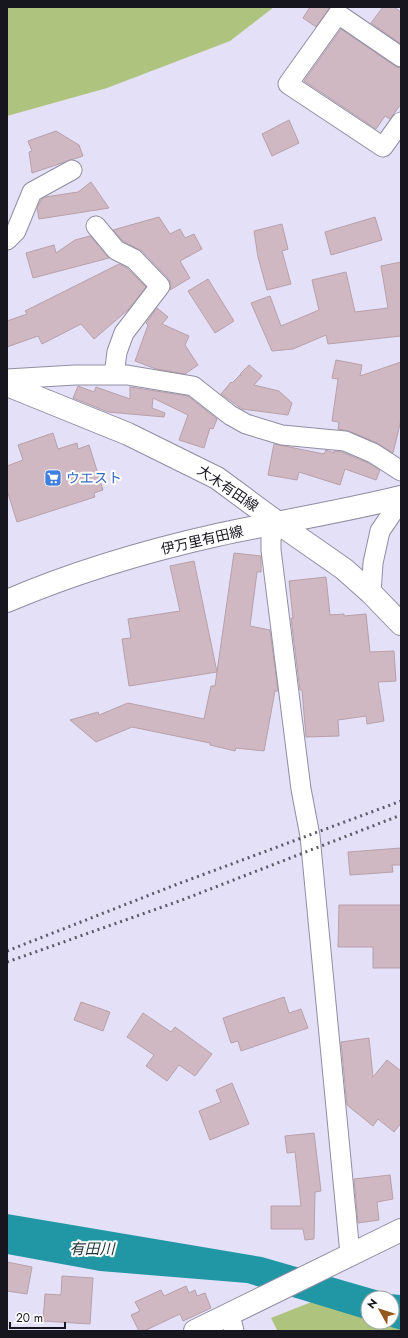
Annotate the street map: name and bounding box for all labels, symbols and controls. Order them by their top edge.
street label: 大木有田線 [193,460,263,516]
supermarket icon: ウエスト [43,468,63,488]
place label: ウエスト [66,468,122,488]
street label: 伊万里有田線 [159,521,245,559]
water label: 有田川 [69,1238,116,1260]
north arrow [360,1290,400,1330]
text: N [363,1295,381,1312]
scale bar [10,1304,65,1330]
text: 20 m [16,1309,43,1327]

